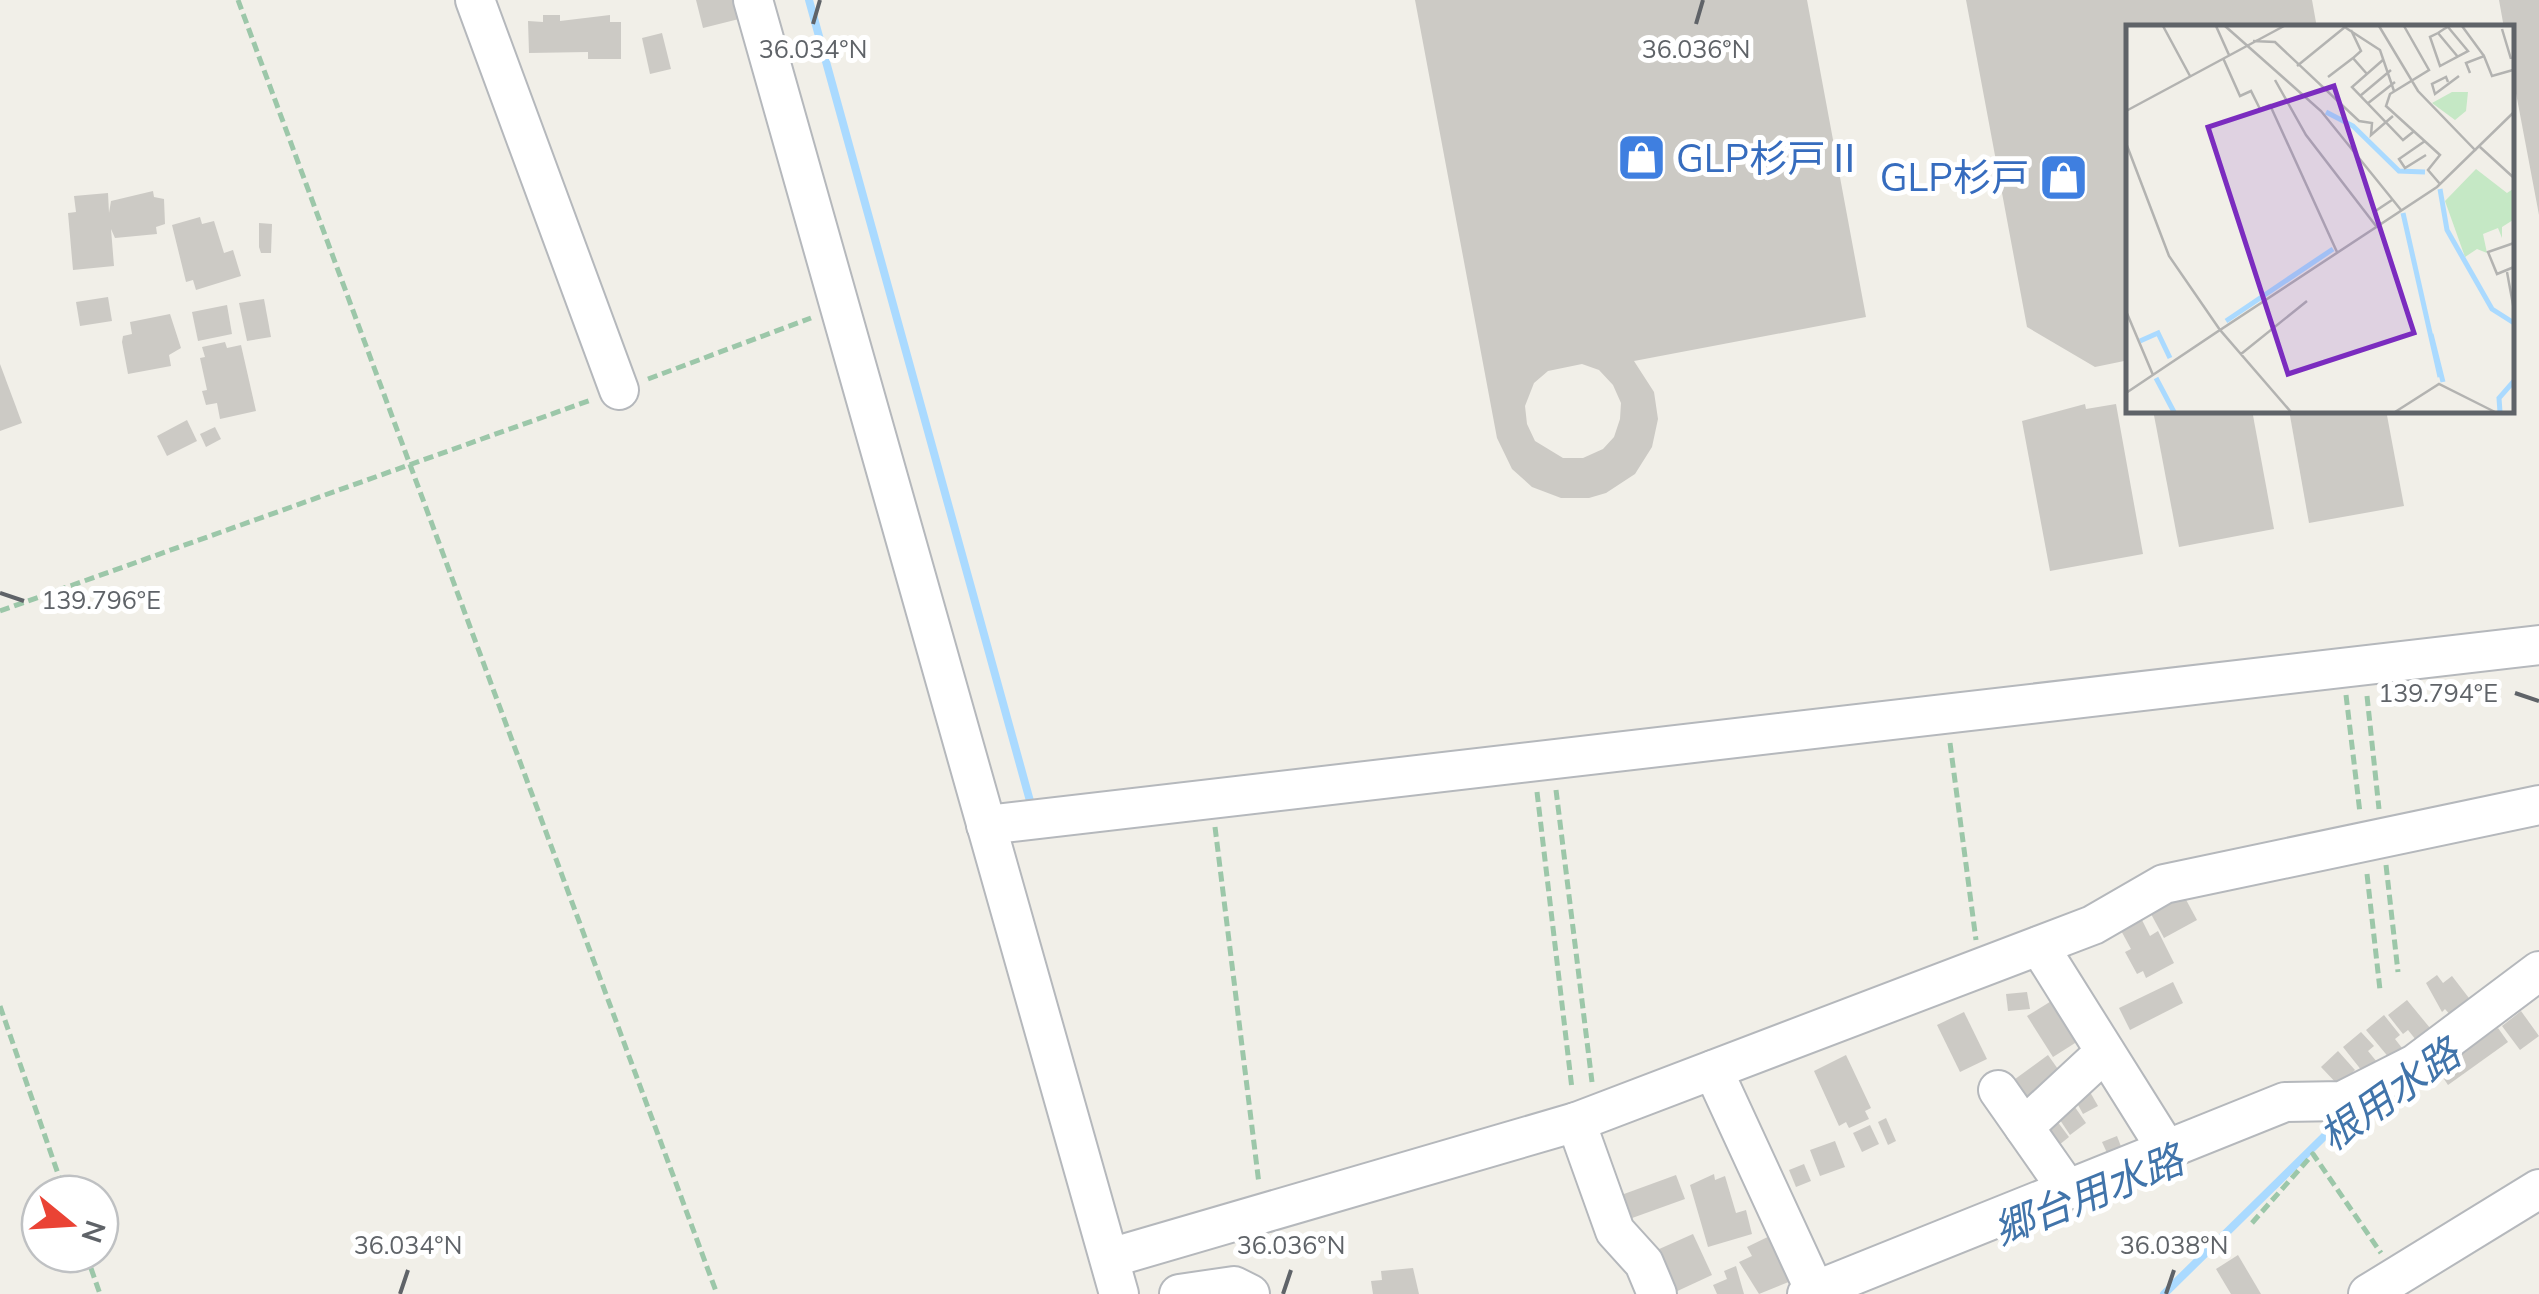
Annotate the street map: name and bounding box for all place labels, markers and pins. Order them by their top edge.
shop icon: GLP杉戸Ⅱ [1615,132,1667,184]
place label: GLP杉戸Ⅱ [1676,134,1863,182]
shop icon: GLP杉戸 [2038,151,2090,203]
place label: GLP杉戸 [1880,153,2029,201]

